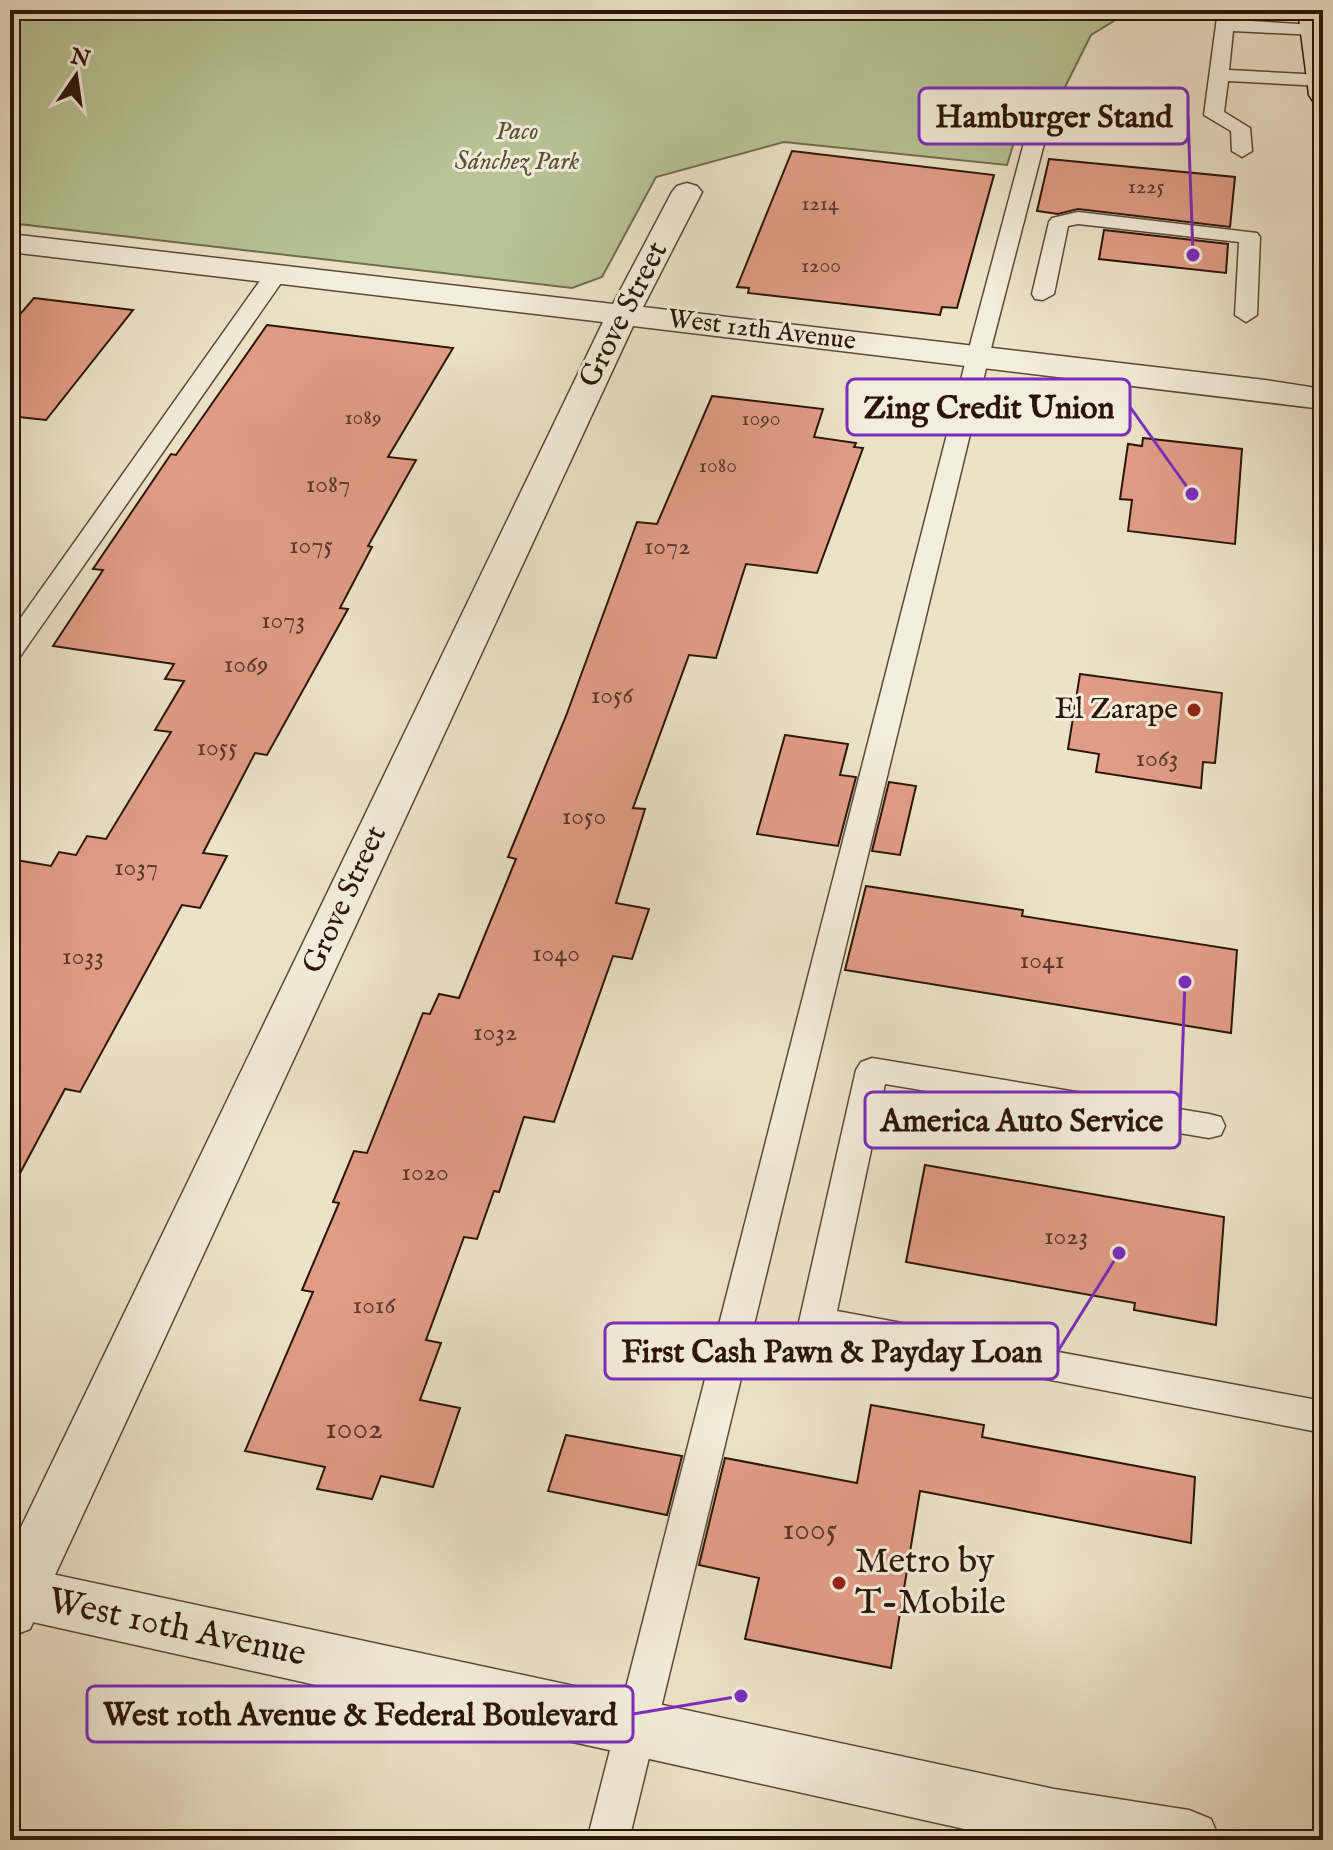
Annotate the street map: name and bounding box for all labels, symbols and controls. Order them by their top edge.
north arrow [36,36,116,116]
text: N [67,42,92,74]
callout: Hamburger Stand [919,88,1188,144]
text: Hamburger Stand [935,98,1174,139]
park label: Paco Sánchez Park [455,115,580,178]
house number: 1225 [1128,173,1164,201]
house number: 1214 [801,190,839,218]
street label: Grove Street [571,236,677,394]
house number: 1200 [801,252,841,280]
street label: West 12th Avenue [666,302,858,358]
callout: Zing Credit Union [847,379,1130,435]
text: Zing Credit Union [864,389,1115,430]
house number: 1089 [344,404,382,432]
house number: 1090 [741,405,781,433]
house number: 1080 [699,452,737,480]
house number: 1087 [306,468,350,501]
house number: 1075 [289,529,333,562]
house number: 1072 [644,530,690,563]
house number: 1073 [261,604,305,637]
house number: 1069 [224,648,268,681]
house number: 1056 [591,679,634,712]
place label: El Zarape [1054,691,1178,729]
marker: El Zarape [1185,701,1203,719]
house number: 1055 [196,731,238,764]
house number: 1063 [1135,742,1179,775]
house number: 1050 [562,800,606,833]
street label: Grove Street [294,820,396,980]
house number: 1037 [114,851,158,884]
house number: 1040 [532,937,580,970]
house number: 1033 [62,940,104,973]
house number: 1041 [1020,944,1064,977]
house number: 1032 [473,1016,517,1049]
callout: America Auto Service [865,1092,1180,1148]
text: America Auto Service [879,1102,1164,1143]
house number: 1020 [401,1156,449,1189]
house number: 1023 [1044,1220,1088,1253]
house number: 1016 [353,1289,396,1322]
callout: First Cash Pawn & Payday Loan [605,1323,1058,1379]
text: First Cash Pawn & Payday Loan [622,1333,1042,1374]
house number: 1002 [325,1409,383,1450]
house number: 1005 [783,1510,837,1551]
place label: Metro by T-Mobile [855,1539,1006,1626]
marker: Metro by T-Mobile [830,1574,848,1592]
street label: West 10th Avenue [44,1578,310,1678]
callout: West 10th Avenue & Federal Boulevard [87,1686,633,1742]
text: West 10th Avenue & Federal Boulevard [102,1696,618,1737]

